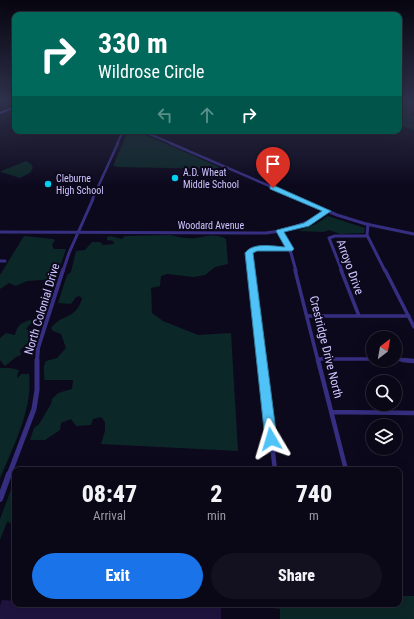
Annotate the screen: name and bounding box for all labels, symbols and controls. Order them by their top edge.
text: 330 m [98,27,168,60]
icon: right [32,28,84,80]
text: Wildrose Circle [98,61,205,82]
icon: left [154,104,176,126]
icon: ahead [196,104,218,126]
icon: right [238,104,260,126]
pin [256,147,290,188]
icon: arrive [262,153,284,175]
place label: A.D. Wheat Middle School [183,167,239,190]
place label: Cleburne High School [56,173,104,196]
marker: A.D. Wheat Middle School [170,173,180,183]
marker: Cleburne High School [43,179,53,189]
street label: Woodard Avenue [178,220,244,231]
street label: Arroyo Drive [334,238,367,297]
street label: North Colonial Drive [21,261,63,356]
street label: Crestridge Drive North [306,294,346,400]
north arrow [366,331,402,367]
map controls [366,331,402,455]
button: search [366,375,402,411]
position arrow [250,418,292,460]
button: layers [366,419,402,455]
text: 08:47 [82,480,137,508]
text: 2 [210,480,223,508]
text: 740 [296,480,332,508]
text: Arrival [93,508,126,523]
text: min [207,508,226,523]
text: m [309,508,319,523]
button: Exit [32,553,203,599]
button: Share [211,553,382,599]

